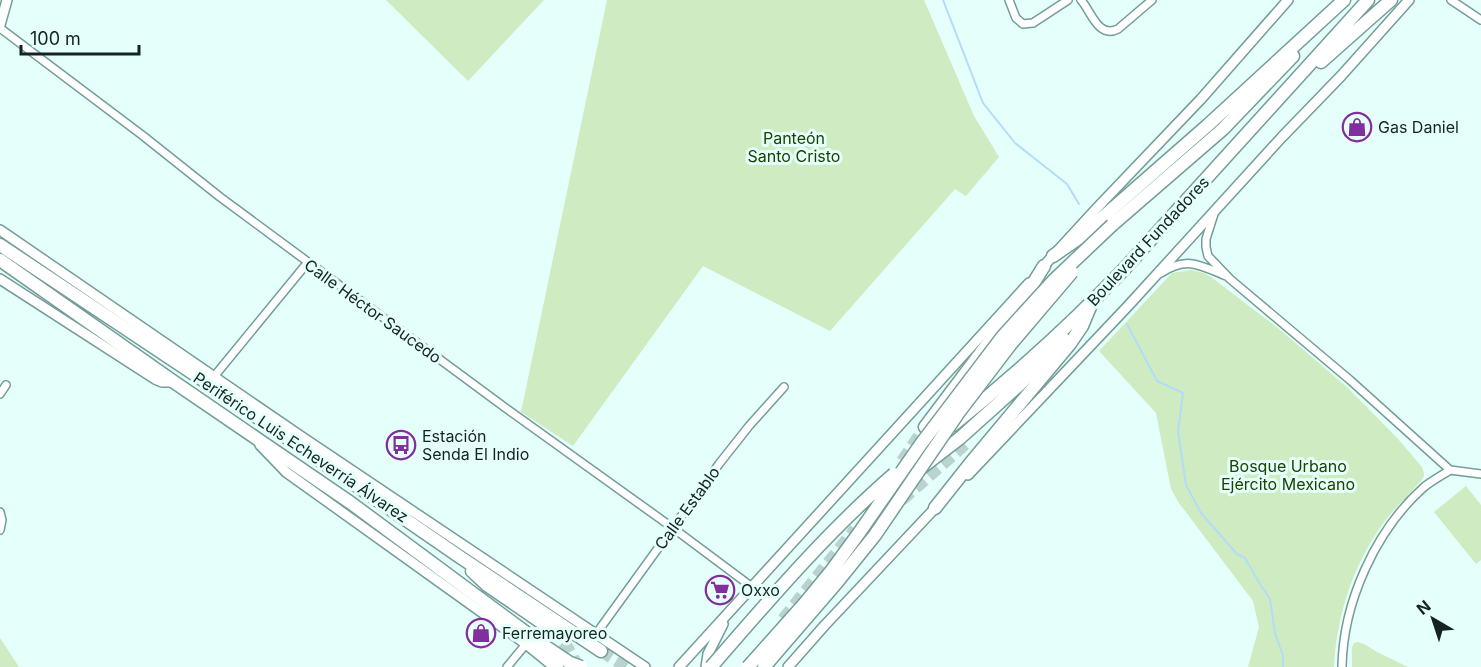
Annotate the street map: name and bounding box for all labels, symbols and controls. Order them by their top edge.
scale bar [21,18,140,56]
text: 100 m [30,28,81,49]
shop icon: Gas Daniel [1341,111,1373,143]
place label: Gas Daniel [1378,117,1459,137]
park label: Panteón Santo Cristo [748,128,840,166]
street label: Boulevard Fundadores [1083,172,1213,310]
street label: Calle Héctor Saucedo [301,255,445,367]
street label: Periférico Luis Echeverría Álvarez [190,367,412,527]
place label: Estación Senda El Indio [422,426,529,464]
bus stop icon: Estación Senda El Indio [385,429,417,461]
park label: Bosque Urbano Ejército Mexicano [1221,456,1355,494]
street label: Calle Establo [650,463,724,553]
supermarket icon: Oxxo [704,574,736,606]
place label: Oxxo [741,580,780,600]
north arrow [1403,589,1463,649]
text: N [1413,596,1435,619]
shop icon: Ferremayoreo [465,617,497,649]
place label: Ferremayoreo [502,623,607,643]

